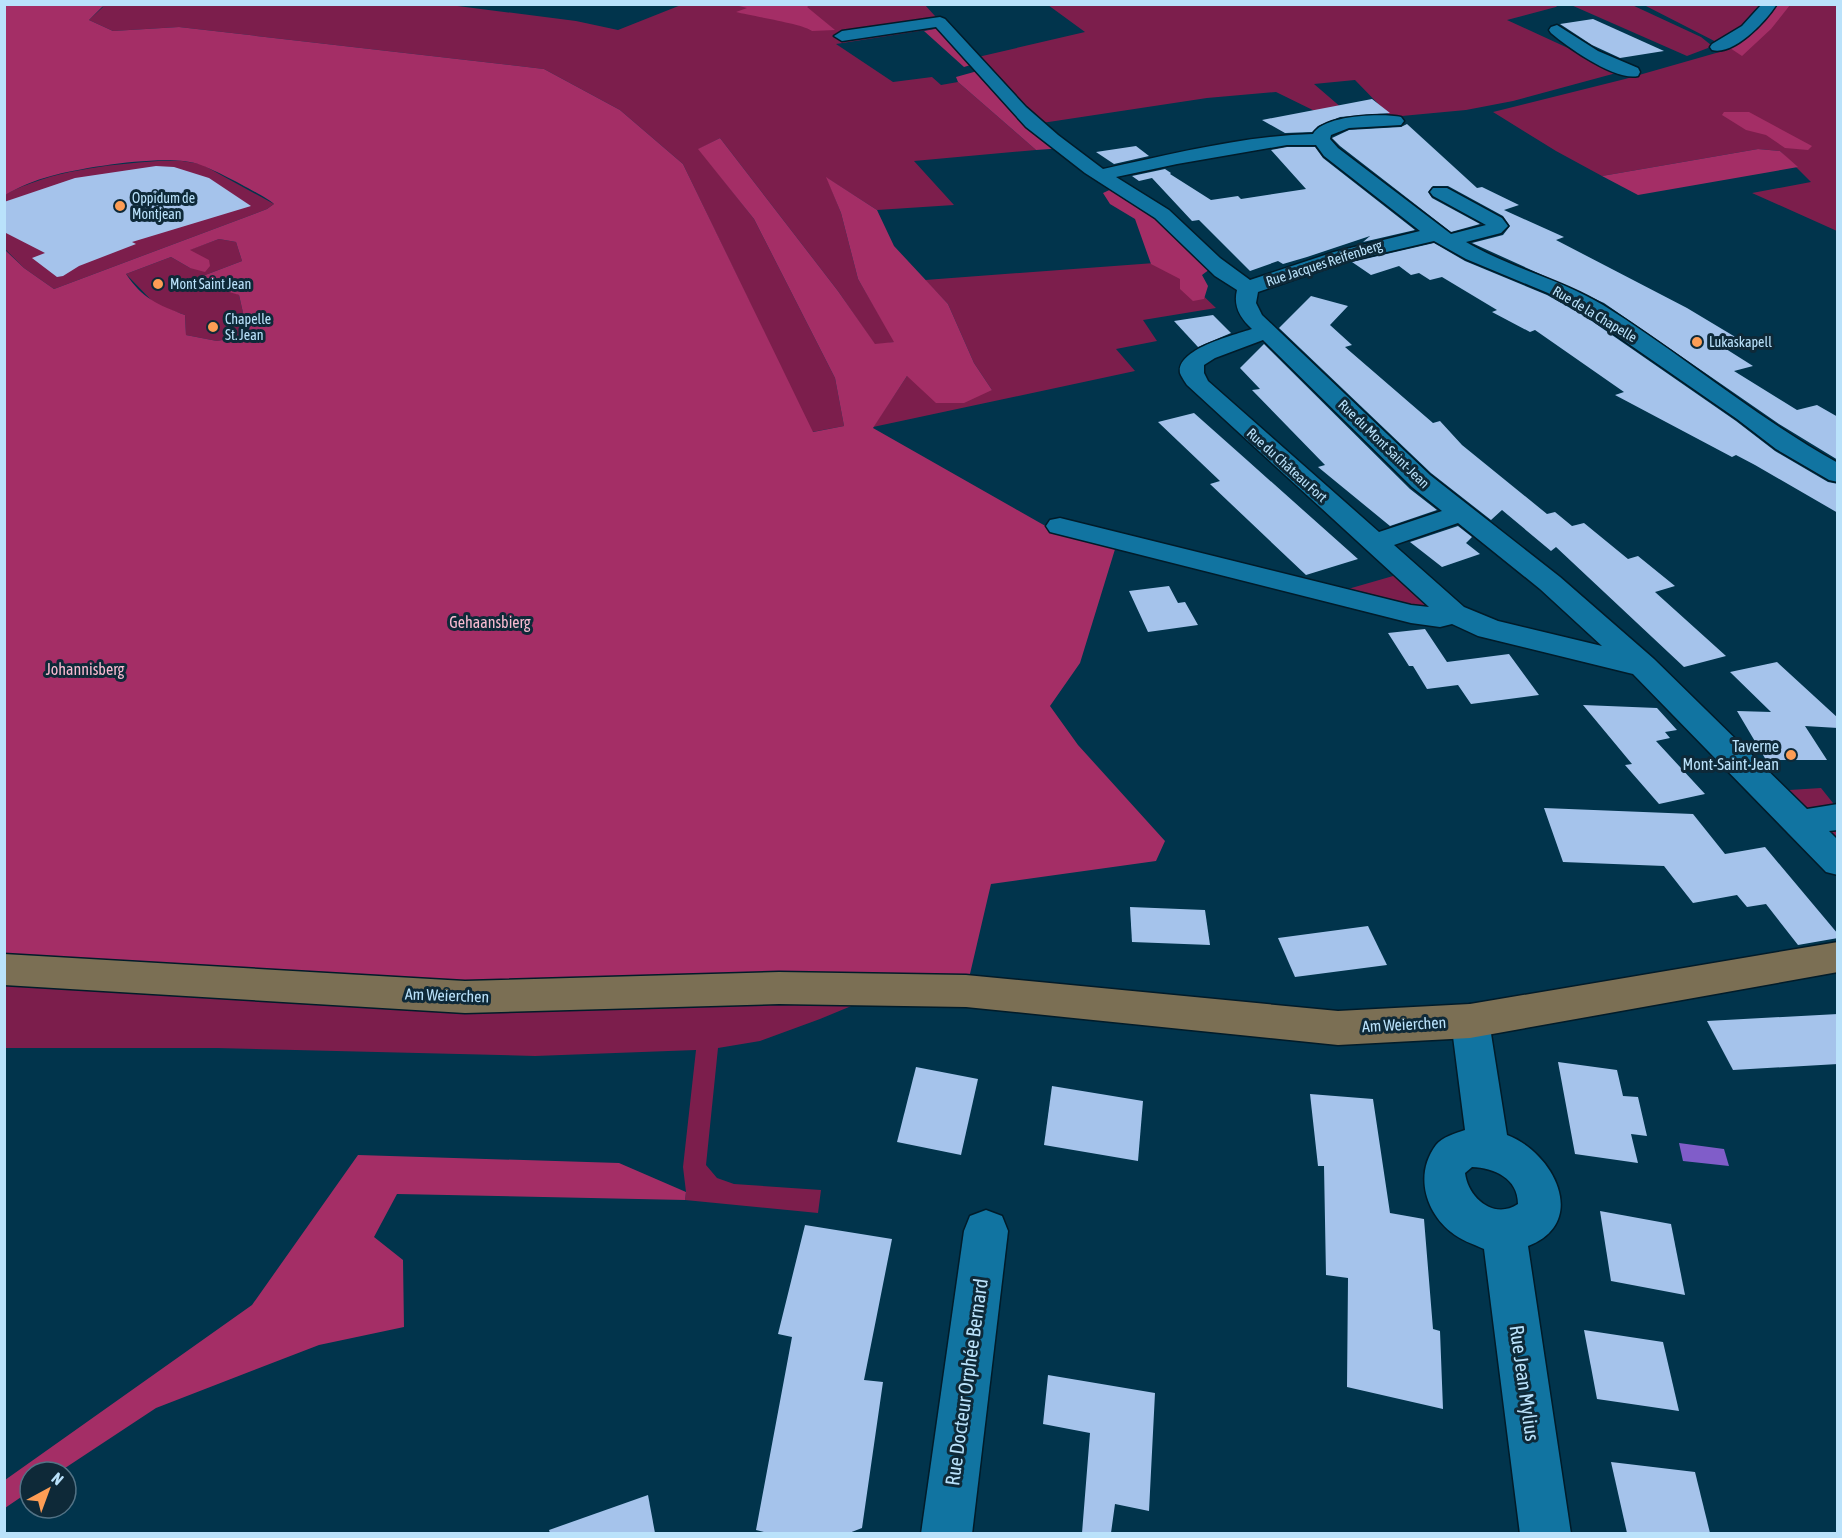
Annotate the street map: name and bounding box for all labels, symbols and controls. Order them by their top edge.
place label: Oppidum de Montjean [132,190,195,222]
marker: Oppidum de Montjean [113,199,127,213]
street label: Rue Jacques Reifenberg [1264,237,1384,289]
place label: Mont Saint Jean [170,276,251,292]
marker: Mont Saint Jean [151,277,165,291]
street label: Rue de la Chapelle [1550,283,1640,345]
place label: Chapelle St. Jean [225,311,271,343]
marker: Chapelle St. Jean [206,320,220,334]
place label: Lukaskapell [1709,334,1772,350]
marker: Lukaskapell [1690,335,1704,349]
street label: Rue du Mont Saint-Jean [1335,397,1433,491]
street label: Rue du Château Fort [1244,425,1330,505]
park label: Gehaansbierg [449,613,531,632]
park label: Johannisberg [46,660,124,679]
place label: Taverne Mont-Saint-Jean [1683,737,1779,773]
marker: Taverne Mont-Saint-Jean [1784,748,1798,762]
street label: Am Weierchen [405,985,489,1005]
street label: Am Weierchen [1361,1013,1447,1035]
street label: Rue Docteur Orphée Bernard [940,1277,992,1487]
street label: Rue Jean Mylius [1505,1323,1545,1443]
north arrow [18,1460,78,1520]
text: N [48,1469,67,1489]

